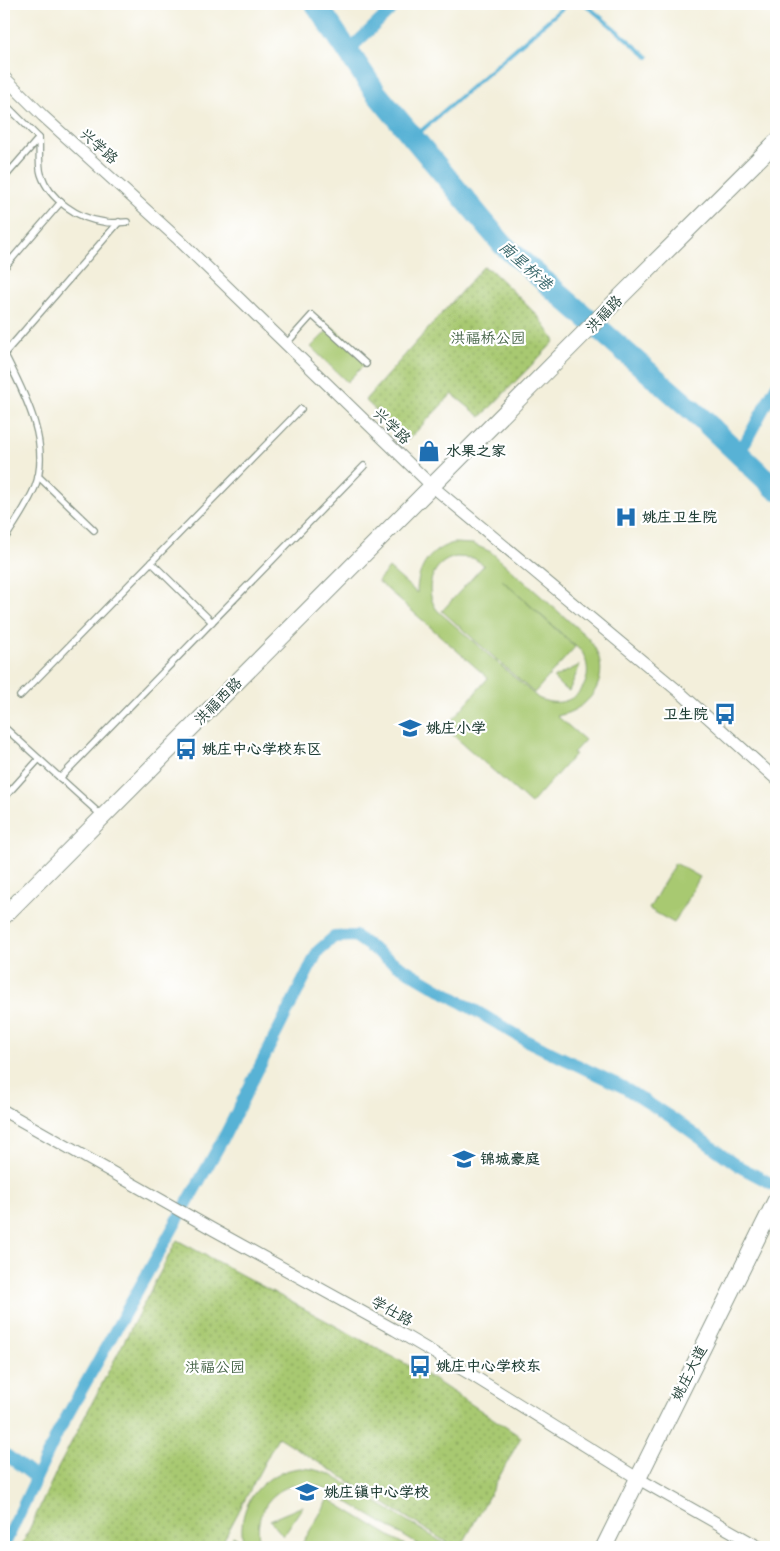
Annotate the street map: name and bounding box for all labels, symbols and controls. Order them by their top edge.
street label: 兴学路 [74,123,123,171]
water label: 南星桥港 [493,235,559,298]
street label: 洪福路 [580,290,629,339]
park label: 洪福桥公园 [450,327,526,351]
street label: 兴学路 [367,402,416,451]
shop icon: 水果之家 [416,438,442,464]
place label: 水果之家 [446,440,506,464]
hospital icon: 姚庄卫生院 [613,504,639,530]
place label: 姚庄卫生院 [642,506,717,530]
street label: 洪福西路 [189,672,248,731]
bus stop icon: 卫生院 [712,701,738,727]
place label: 卫生院 [663,703,708,727]
school or university icon: 姚庄小学 [397,715,423,741]
place label: 姚庄小学 [426,717,486,741]
bus stop icon: 姚庄中心学校东区 [173,736,199,762]
place label: 姚庄中心学校东区 [202,738,322,762]
school or university icon: 锦城豪庭 [451,1146,477,1172]
place label: 锦城豪庭 [480,1148,540,1172]
street label: 学仕路 [366,1290,417,1333]
street label: 姚庄大道 [666,1341,714,1406]
bus stop icon: 姚庄中心学校东 [407,1353,433,1379]
place label: 姚庄中心学校东 [436,1355,541,1379]
park label: 洪福公园 [185,1356,245,1380]
school or university icon: 姚庄镇中心学校 [294,1479,320,1505]
place label: 姚庄镇中心学校 [324,1481,429,1505]

